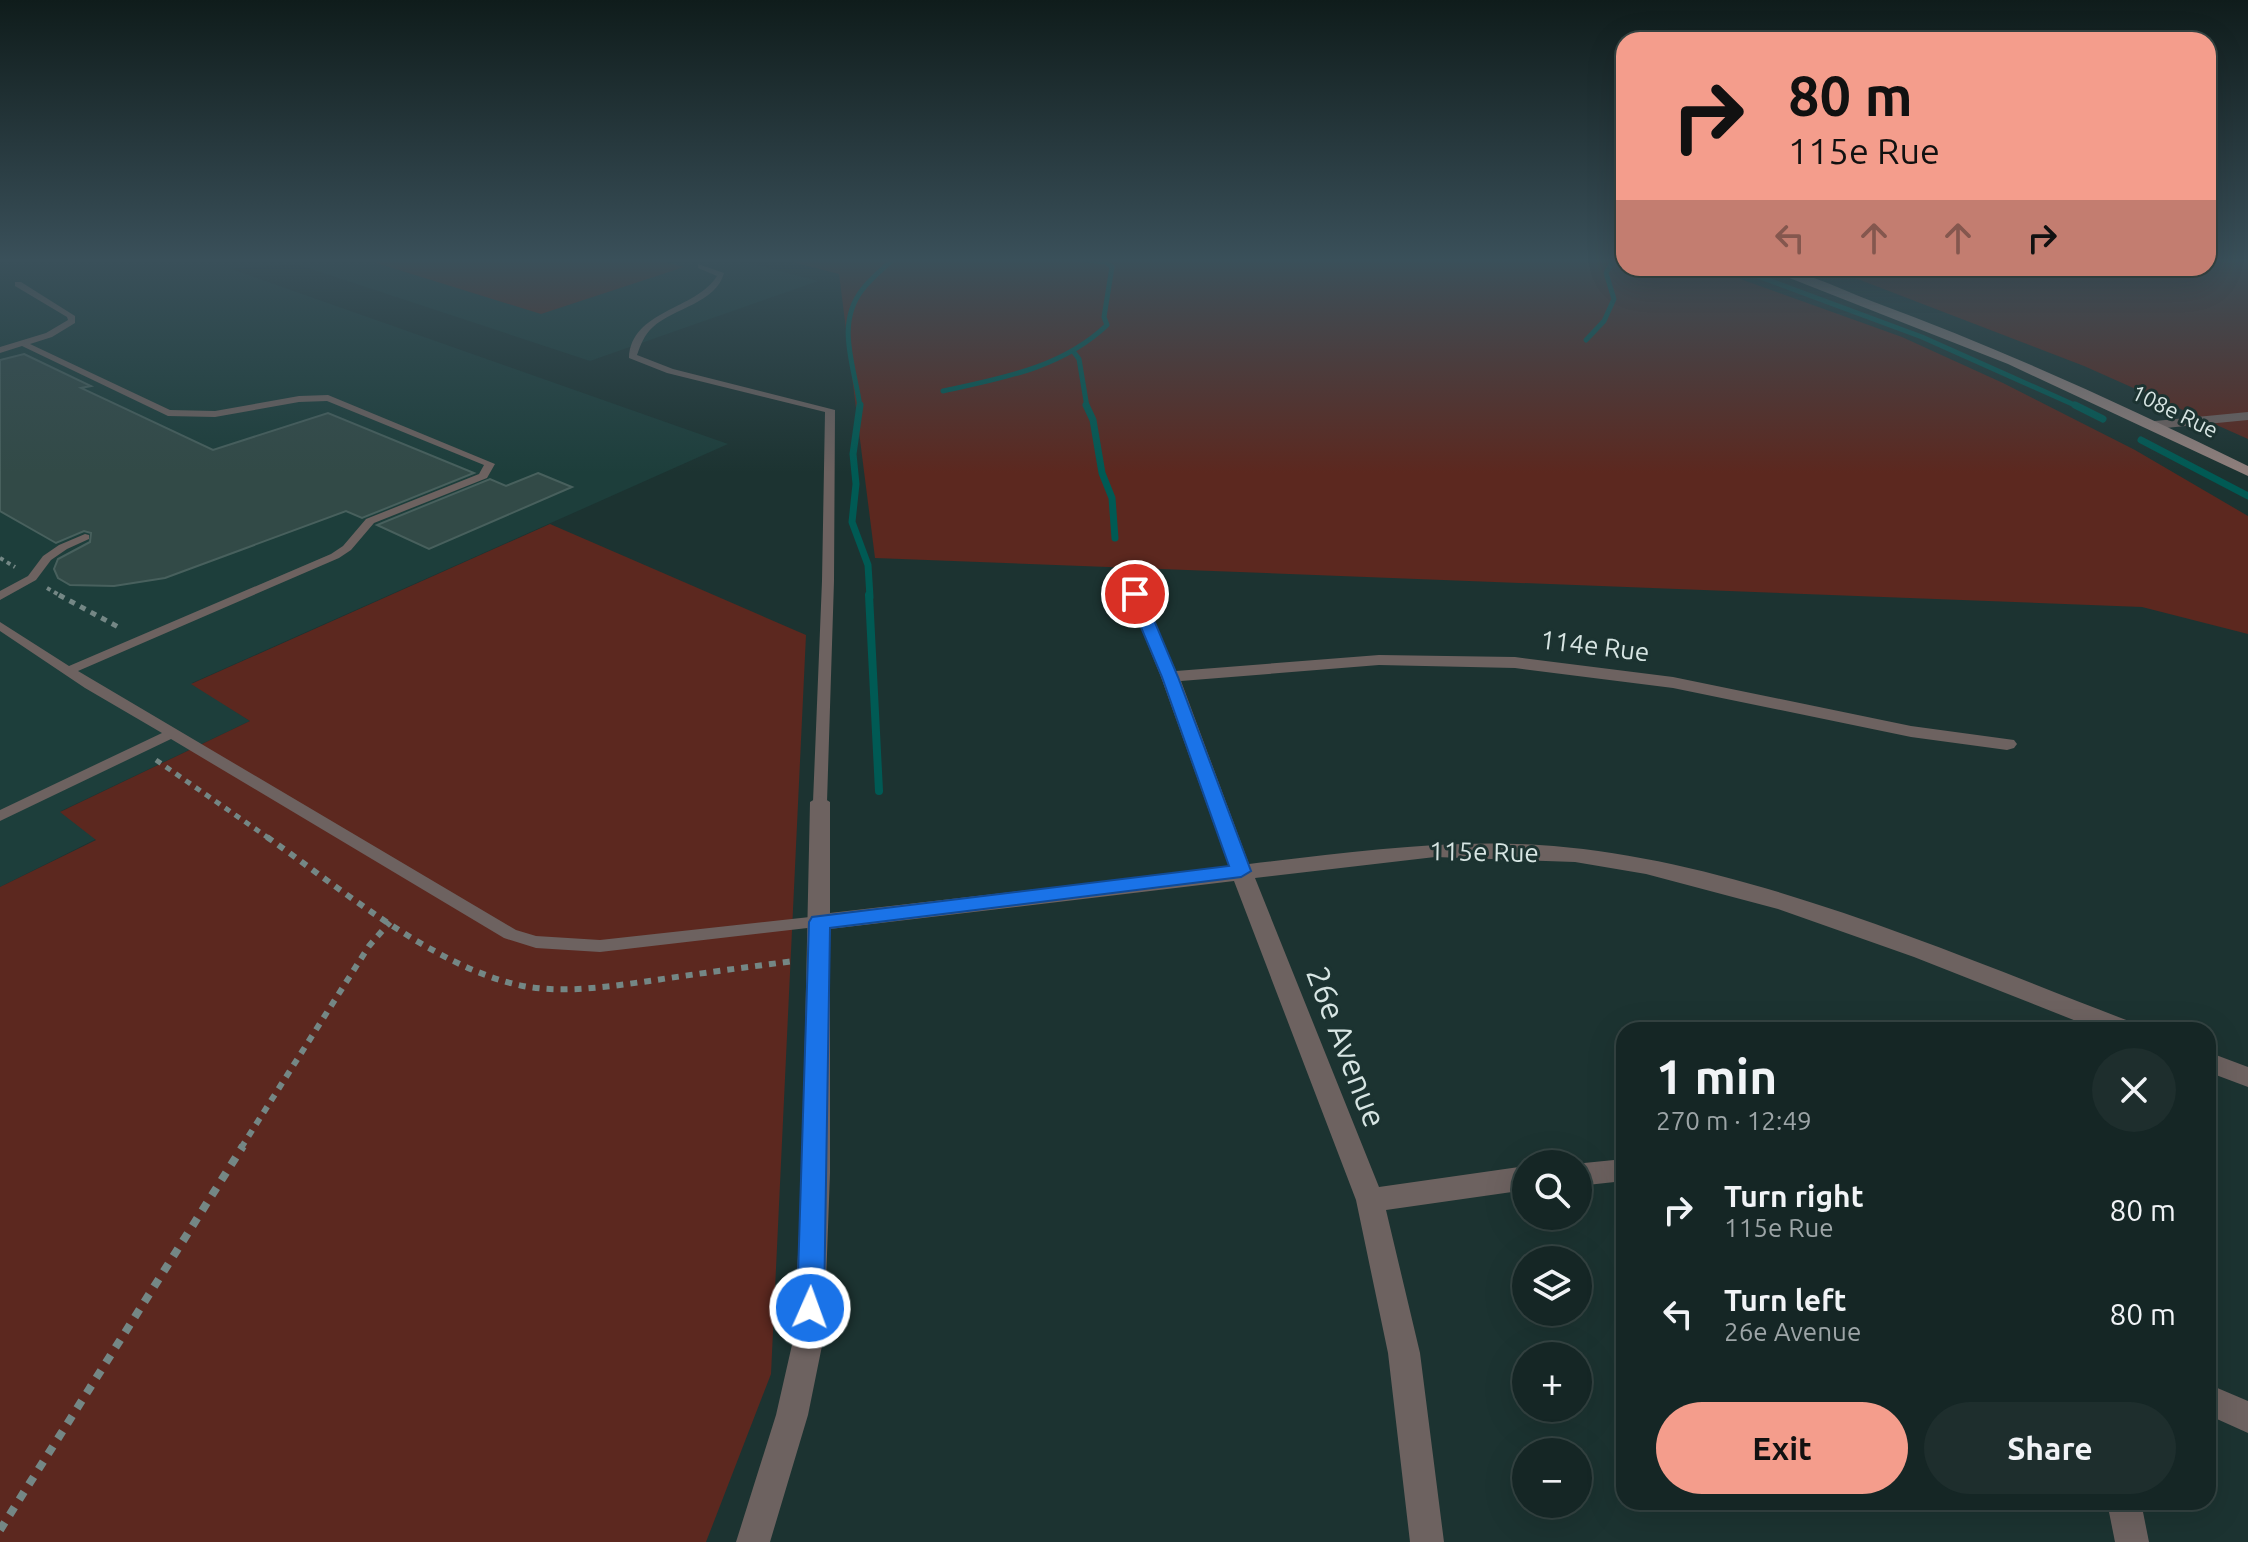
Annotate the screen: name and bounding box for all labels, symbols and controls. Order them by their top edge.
icon: right [1656,64,1760,168]
text: 80 m [1788,64,1913,127]
text: 115e Rue [1788,130,1940,171]
icon: left [1768,216,1812,260]
icon: ahead [1852,216,1896,260]
icon: ahead [1936,216,1980,260]
icon: right [2020,216,2064,260]
street label: 108e Rue [2128,379,2222,442]
pin [1101,560,1169,628]
icon: arrive [1113,572,1157,616]
street label: 114e Rue [1539,624,1651,667]
street label: 115e Rue [1429,836,1539,867]
street label: 26e Avenue [1300,961,1394,1132]
button: close [2092,1048,2176,1132]
text: 1 min [1656,1049,1777,1103]
text: 270 m · 12:49 [1656,1106,1812,1135]
map controls [1512,1150,1592,1518]
button: search [1512,1150,1592,1230]
text: Turn right [1724,1179,1864,1213]
icon: right [1656,1188,1700,1232]
text: 80 m [2109,1193,2176,1227]
text: 115e Rue [1724,1213,1834,1242]
button: layers [1512,1246,1592,1326]
position arrow [768,1266,852,1350]
text: Turn left [1724,1283,1846,1317]
icon: left [1656,1292,1700,1336]
text: 80 m [2109,1297,2176,1331]
text: 26e Avenue [1724,1317,1861,1346]
button: + [1512,1342,1592,1422]
button: Exit [1656,1402,1908,1494]
button: Share [1924,1402,2176,1494]
button: − [1512,1438,1592,1518]

